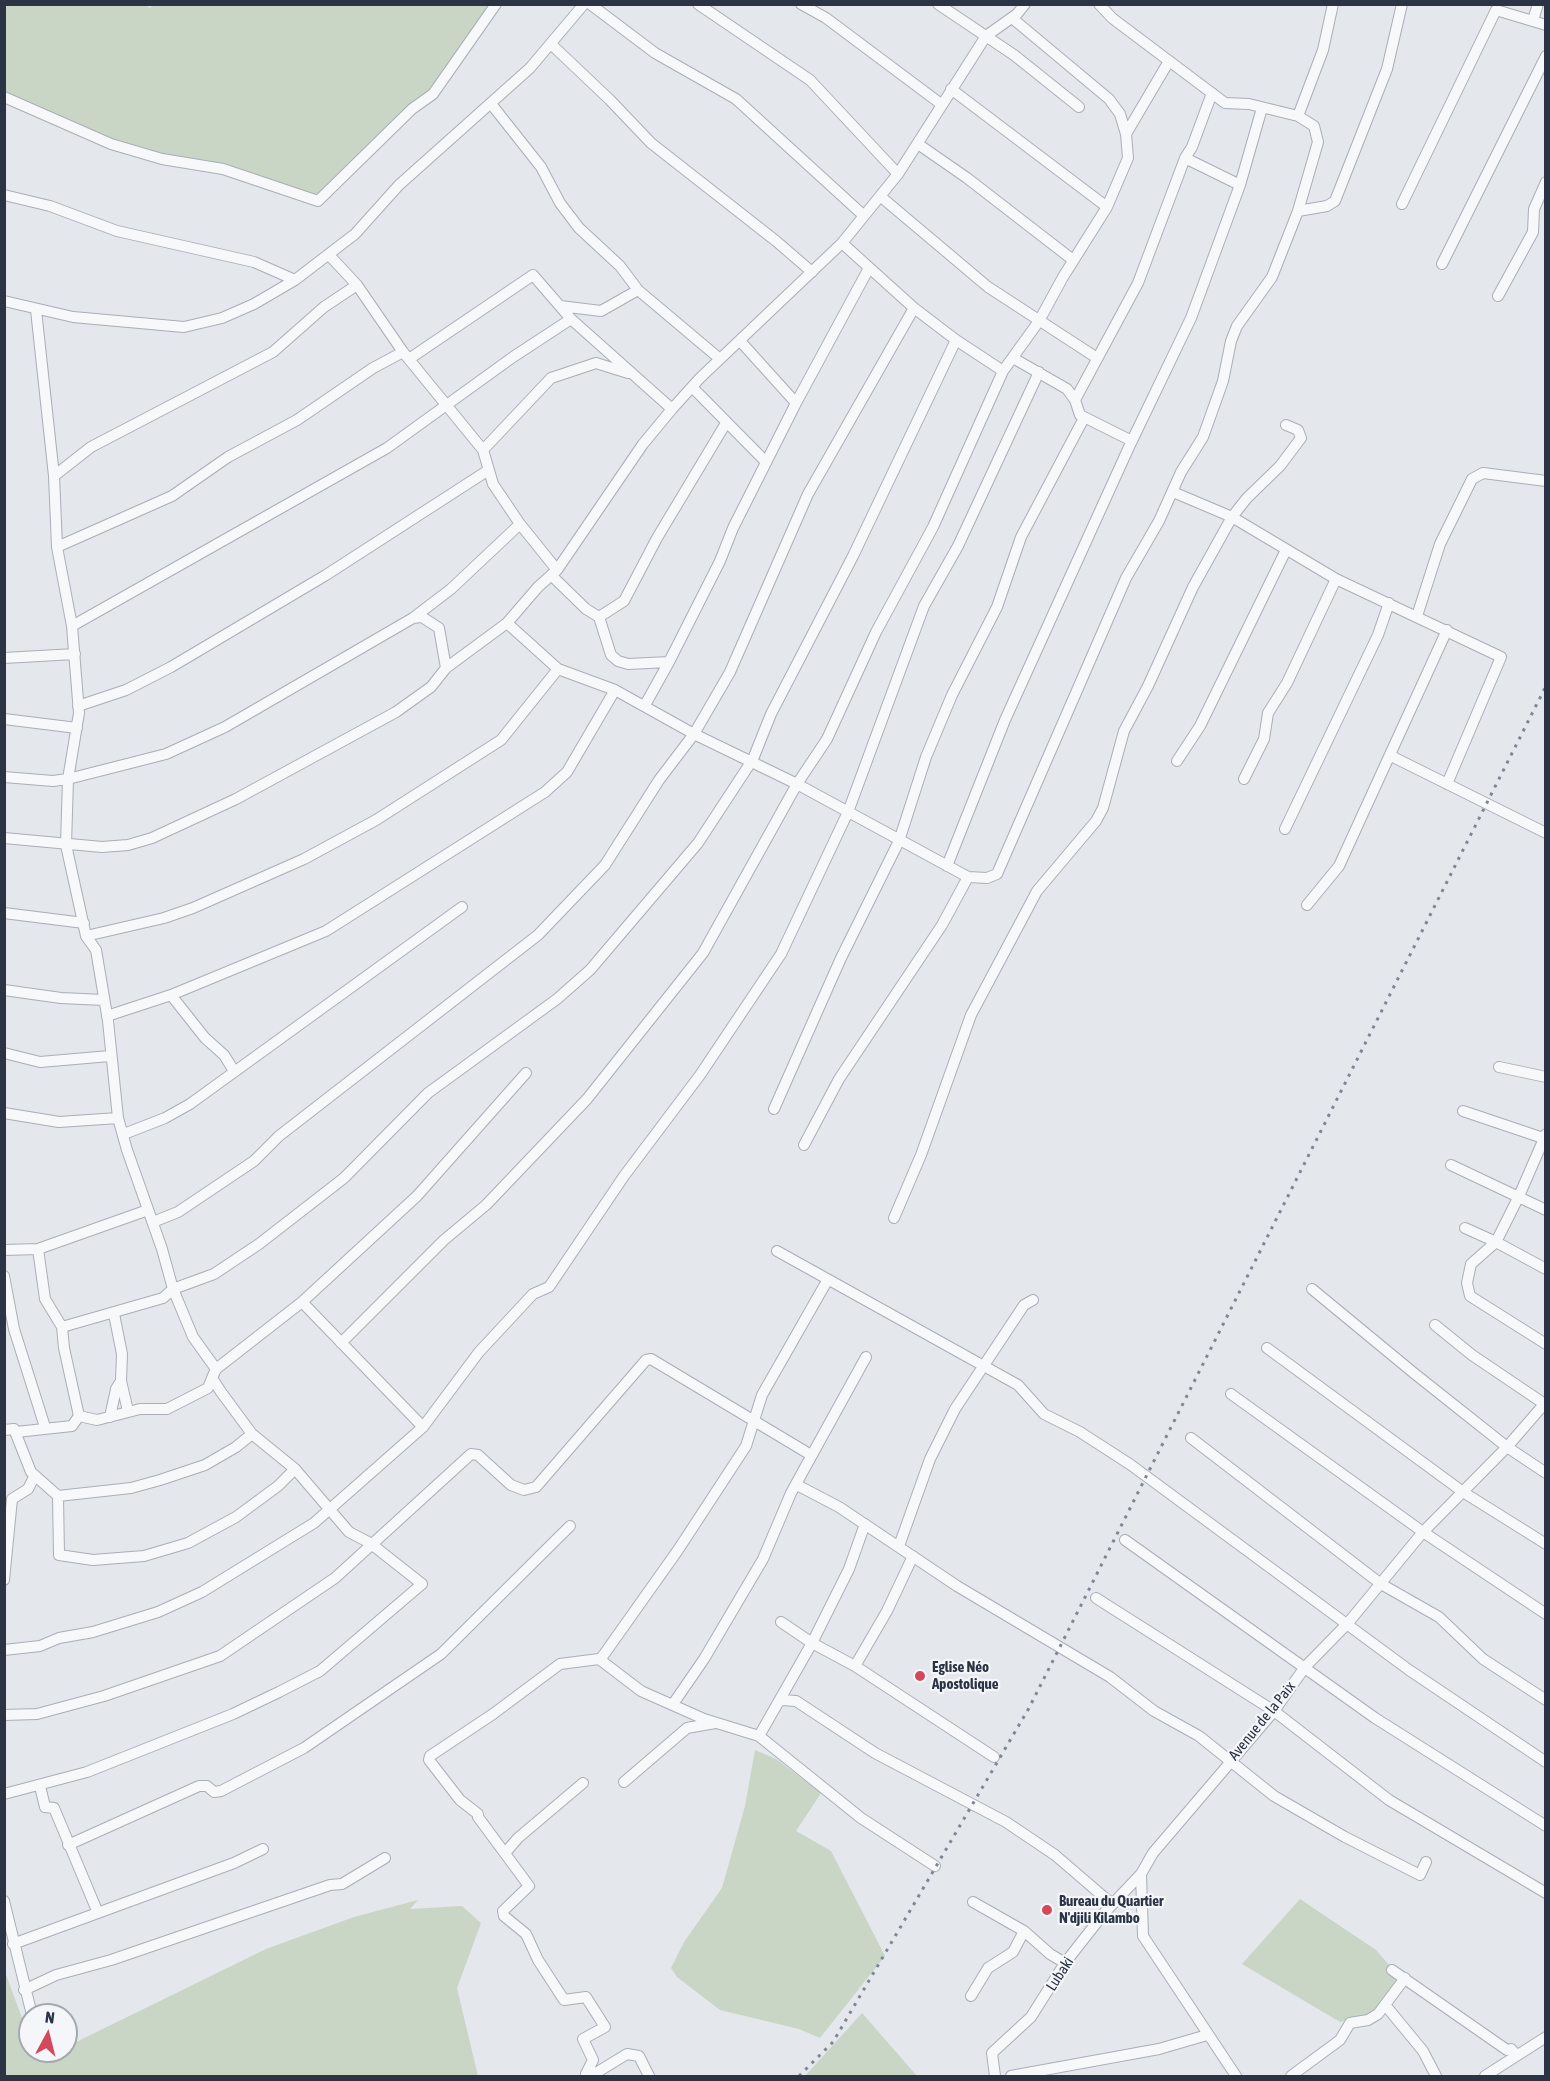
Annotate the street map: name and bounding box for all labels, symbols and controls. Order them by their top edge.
place label: Eglise Néo Apostolique [932,1658,999,1693]
marker: Eglise Néo Apostolique [913,1669,927,1683]
street label: Avenue de la Paix [1225,1678,1299,1764]
place label: Bureau du Quartier N'djili Kilambo [1059,1892,1164,1927]
marker: Bureau du Quartier N'djili Kilambo [1040,1903,1054,1917]
street label: Lubaki [1042,1954,1078,1994]
north arrow [18,2003,78,2063]
text: N [44,2008,56,2027]

